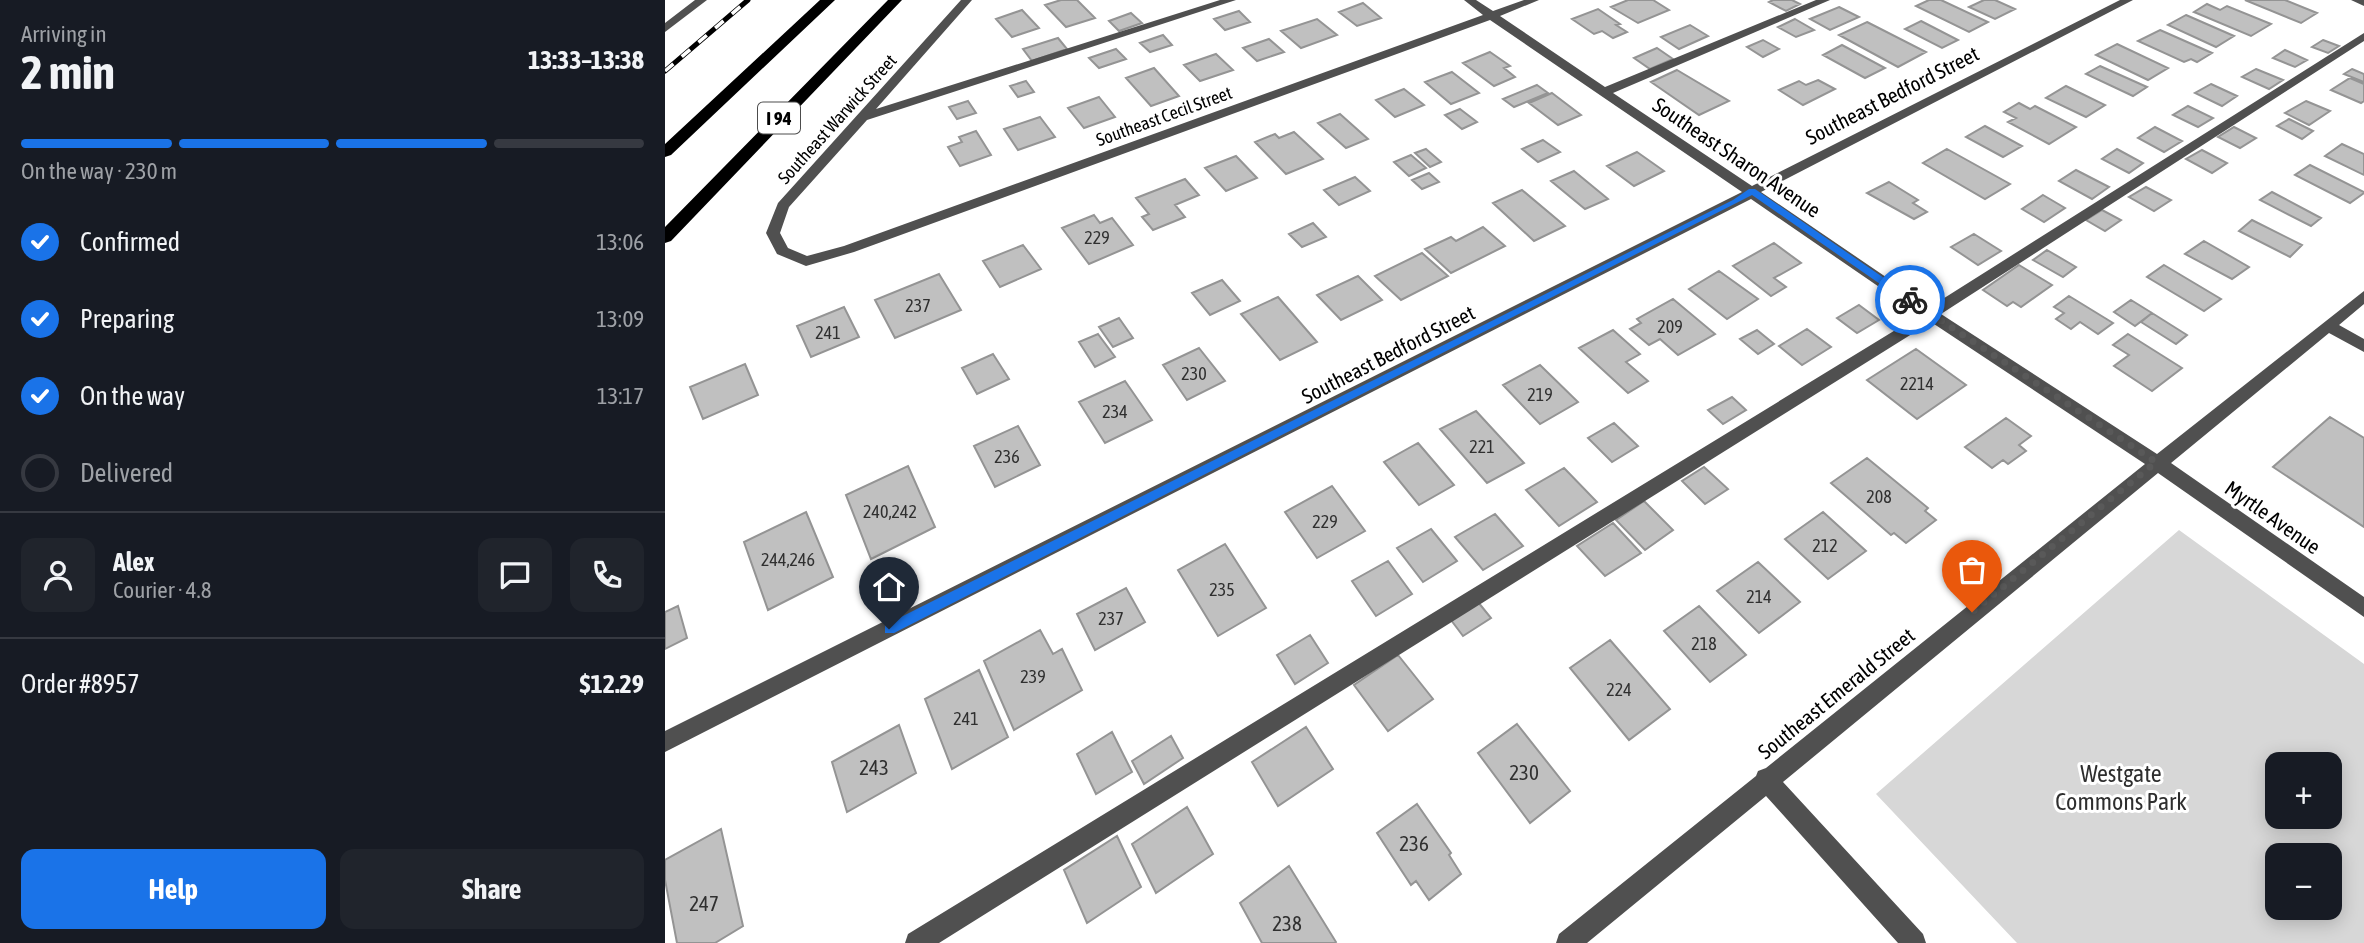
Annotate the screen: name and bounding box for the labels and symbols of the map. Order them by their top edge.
street label: Southeast Bedford Street [1802,41,1982,149]
street label: Southeast Warwick Street [773,50,901,188]
street label: Southeast Cecil Street [1093,82,1235,150]
street label: Southeast Sharon Avenue [1649,92,1825,222]
road number: I 94 [758,102,800,134]
house number: 229 [1084,227,1110,248]
courier [1875,265,1945,335]
house number: 237 [905,295,931,316]
street label: Southeast Bedford Street [1298,300,1478,408]
house number: 209 [1657,316,1683,337]
house number: 241 [815,322,841,343]
house number: 230 [1181,363,1207,384]
house number: 2214 [1900,373,1934,394]
house number: 219 [1527,384,1553,405]
house number: 234 [1102,401,1128,422]
house number: 221 [1469,436,1495,457]
house number: 236 [994,446,1020,467]
street label: Myrtle Avenue [2221,475,2325,559]
house number: 208 [1866,486,1892,507]
house number: 240,242 [863,501,917,522]
house number: 229 [1312,511,1338,532]
house number: 212 [1812,535,1838,556]
pin [1942,540,2002,612]
house number: 244,246 [761,549,815,570]
pin [859,557,919,629]
house number: 235 [1209,579,1235,600]
house number: 214 [1746,586,1772,607]
house number: 237 [1098,608,1124,629]
street label: Southeast Emerald Street [1753,623,1919,763]
house number: 218 [1691,633,1717,654]
house number: 239 [1020,666,1046,687]
house number: 224 [1606,679,1632,700]
house number: 241 [953,708,979,729]
house number: 243 [859,755,889,779]
house number: 230 [1509,760,1539,784]
park label: Westgate Commons Park [2055,760,2187,815]
house number: 236 [1399,831,1429,855]
house number: 247 [689,891,719,915]
house number: 238 [1272,911,1302,935]

